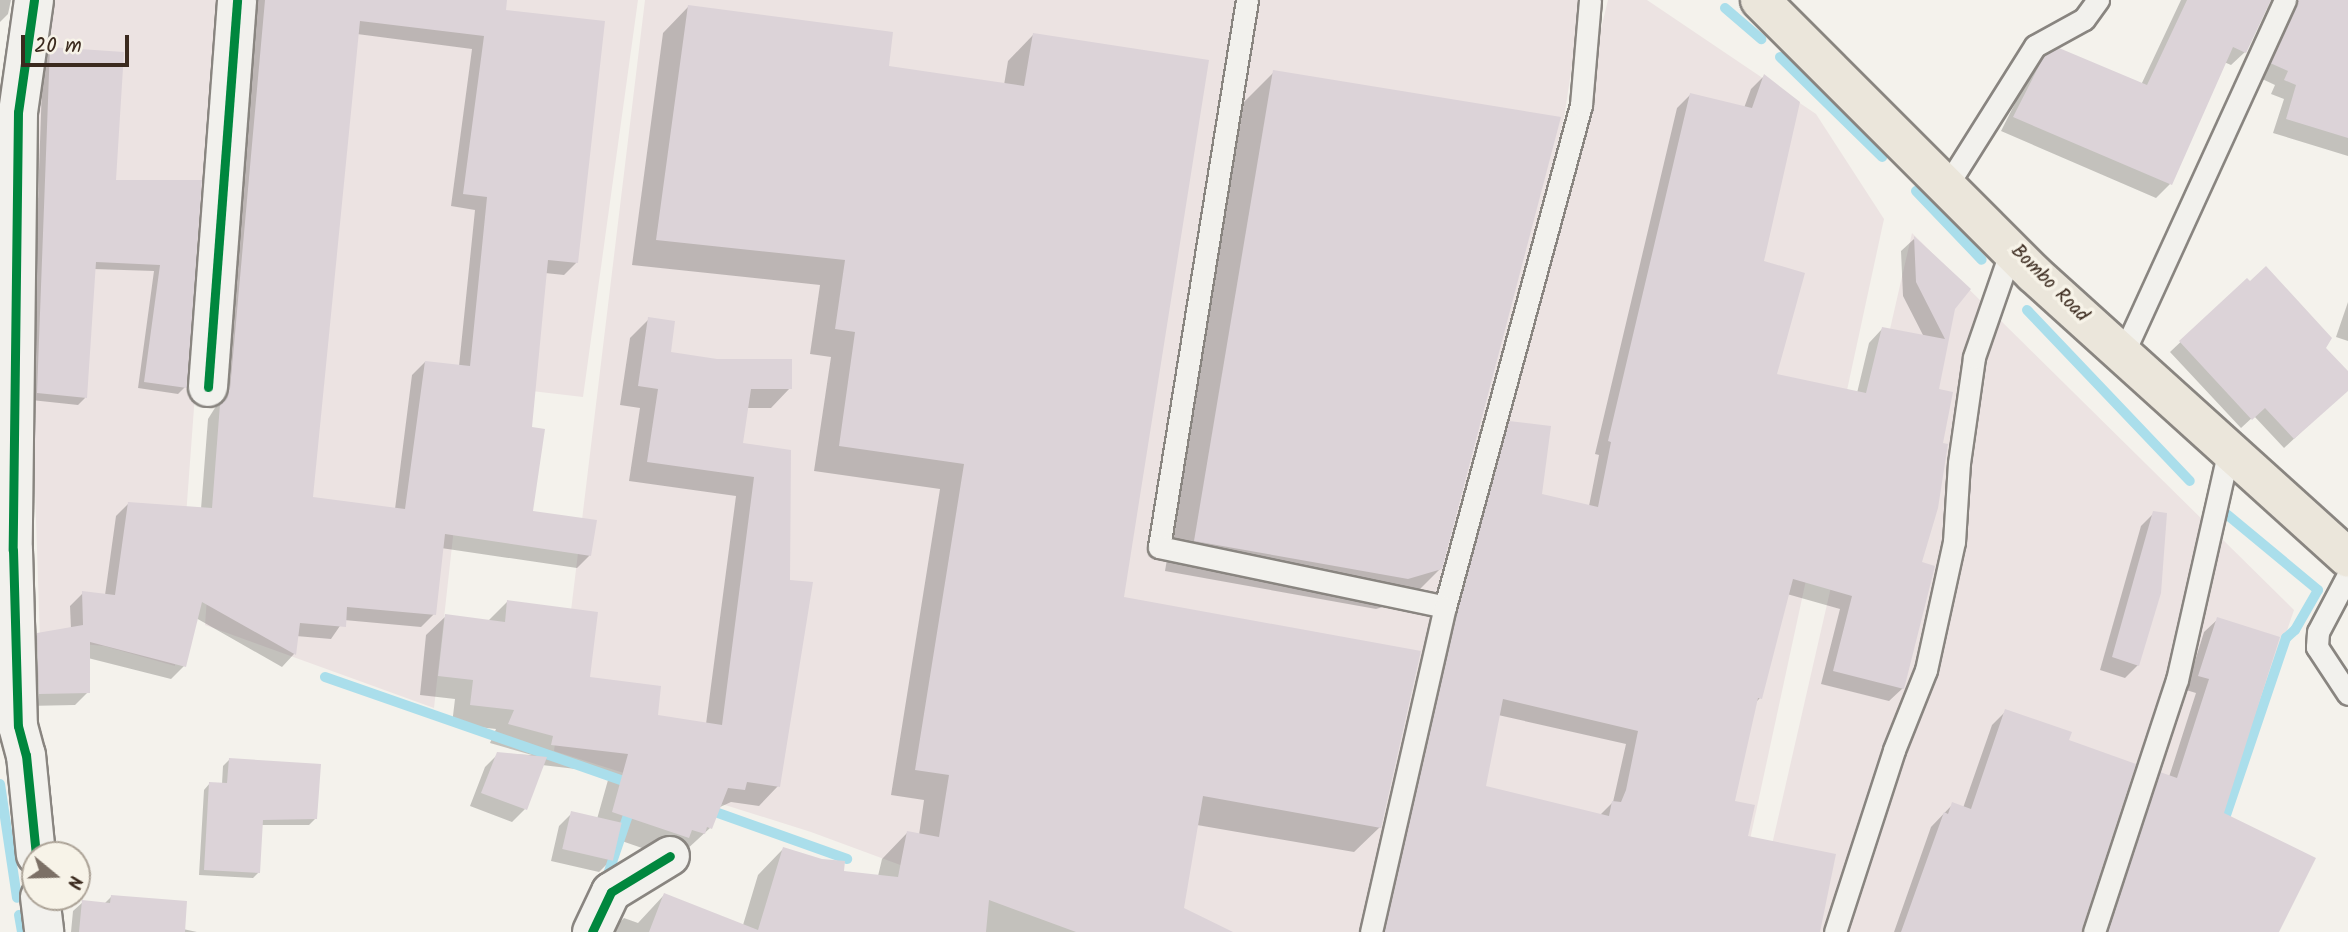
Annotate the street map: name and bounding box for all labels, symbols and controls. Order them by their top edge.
scale bar [24,21,133,65]
text: 20 m [34,30,82,63]
street label: Bombo Road [2006,241,2092,327]
north arrow [21,841,91,911]
text: N [58,872,90,893]

